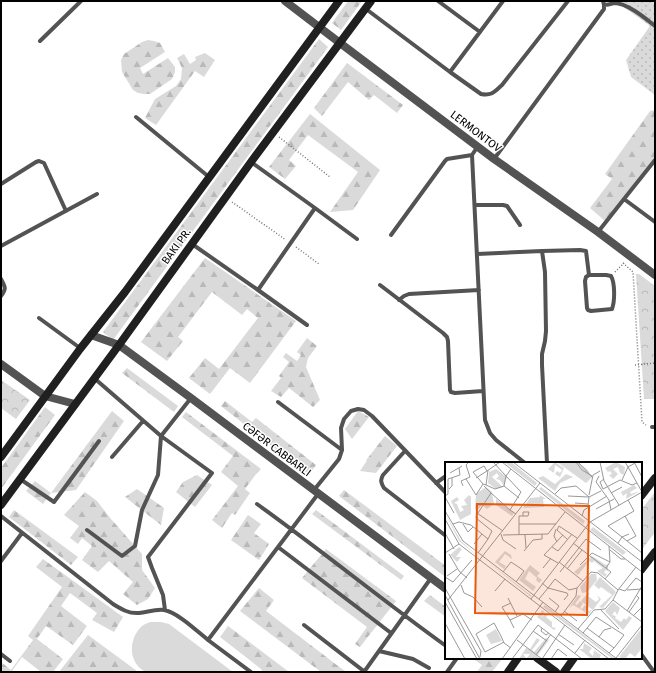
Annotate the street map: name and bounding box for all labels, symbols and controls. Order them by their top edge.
street label: LERMONTOV [448,108,504,155]
street label: BAKI PR. [159,225,194,267]
street label: CƏFƏR CABBARLI [240,419,314,479]
inset map [445,462,642,659]

